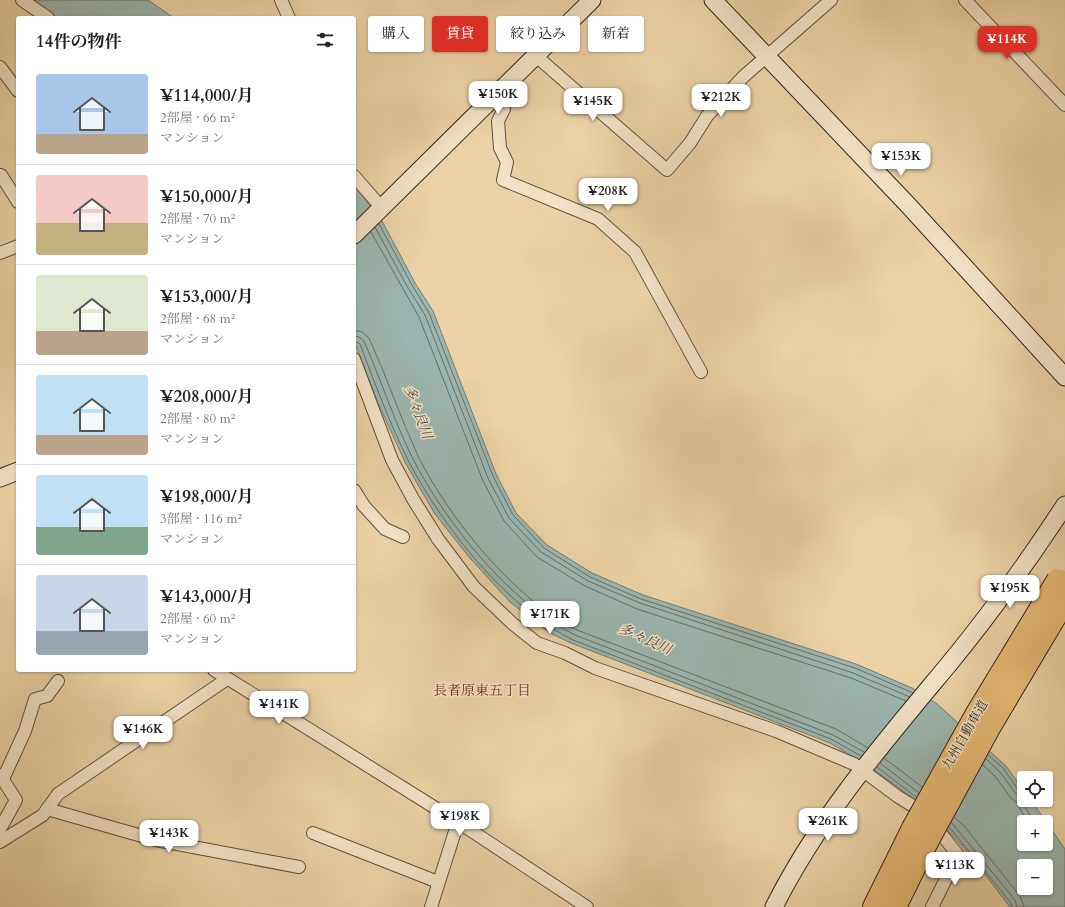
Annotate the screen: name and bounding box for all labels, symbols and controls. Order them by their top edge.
chip: 購入 [368,16,424,52]
chip: 賃貸 [432,16,488,52]
chip: 絞り込み [496,16,580,52]
chip: 新着 [588,16,644,52]
pin: ¥114K [979,26,1035,60]
icon: filters [314,29,336,51]
text: 14件の物件 [36,30,121,53]
text: ¥114K [987,30,1027,48]
pin: ¥150K [470,81,526,115]
text: ¥114,000/月 [160,84,254,107]
pin: ¥212K [693,84,749,118]
text: ¥150K [478,85,518,103]
pin: ¥145K [565,88,621,122]
text: ¥212K [701,88,741,106]
icon: home [68,90,116,138]
text: ¥145K [573,92,613,110]
text: 2部屋 · 66 m² [160,109,235,127]
text: マンション [160,129,224,147]
pin: ¥153K [873,143,929,177]
text: ¥153K [881,147,921,165]
pin: ¥208K [580,178,636,212]
text: ¥208K [588,182,628,200]
text: ¥150,000/月 [160,185,254,208]
icon: home [68,191,116,239]
text: 2部屋 · 70 m² [160,210,235,228]
text: マンション [160,230,224,248]
text: ¥153,000/月 [160,285,254,308]
icon: home [68,291,116,339]
text: 2部屋 · 68 m² [160,310,235,328]
text: マンション [160,330,224,348]
water label: 多々良川 [399,382,438,443]
text: ¥208,000/月 [160,385,254,408]
icon: home [68,391,116,439]
text: 2部屋 · 80 m² [160,410,235,428]
text: マンション [160,430,224,448]
text: ¥198,000/月 [160,485,254,508]
icon: home [68,491,116,539]
text: 3部屋 · 116 m² [160,510,242,528]
text: マンション [160,530,224,548]
pin: ¥195K [982,575,1038,609]
text: ¥195K [990,579,1030,597]
text: ¥143,000/月 [160,585,254,608]
icon: home [68,591,116,639]
pin: ¥171K [522,601,578,635]
text: ¥171K [530,605,570,623]
text: 2部屋 · 60 m² [160,610,235,628]
water label: 多々良川 [616,619,676,660]
text: マンション [160,630,224,648]
district label: 長者原東五丁目 [433,681,531,700]
pin: ¥141K [251,691,307,725]
text: ¥141K [259,695,299,713]
street label: 九州自動車道 [938,697,992,773]
pin: ¥146K [115,716,171,750]
text: ¥146K [123,720,163,738]
map controls [1017,771,1053,895]
button: locate [1017,771,1053,807]
pin: ¥198K [432,803,488,837]
text: ¥198K [440,807,480,825]
pin: ¥261K [800,808,856,842]
text: ¥261K [808,812,848,830]
button: + [1017,815,1053,851]
pin: ¥143K [141,820,197,854]
text: ¥143K [149,824,189,842]
pin: ¥113K [927,852,983,886]
text: ¥113K [935,856,975,874]
button: − [1017,859,1053,895]

